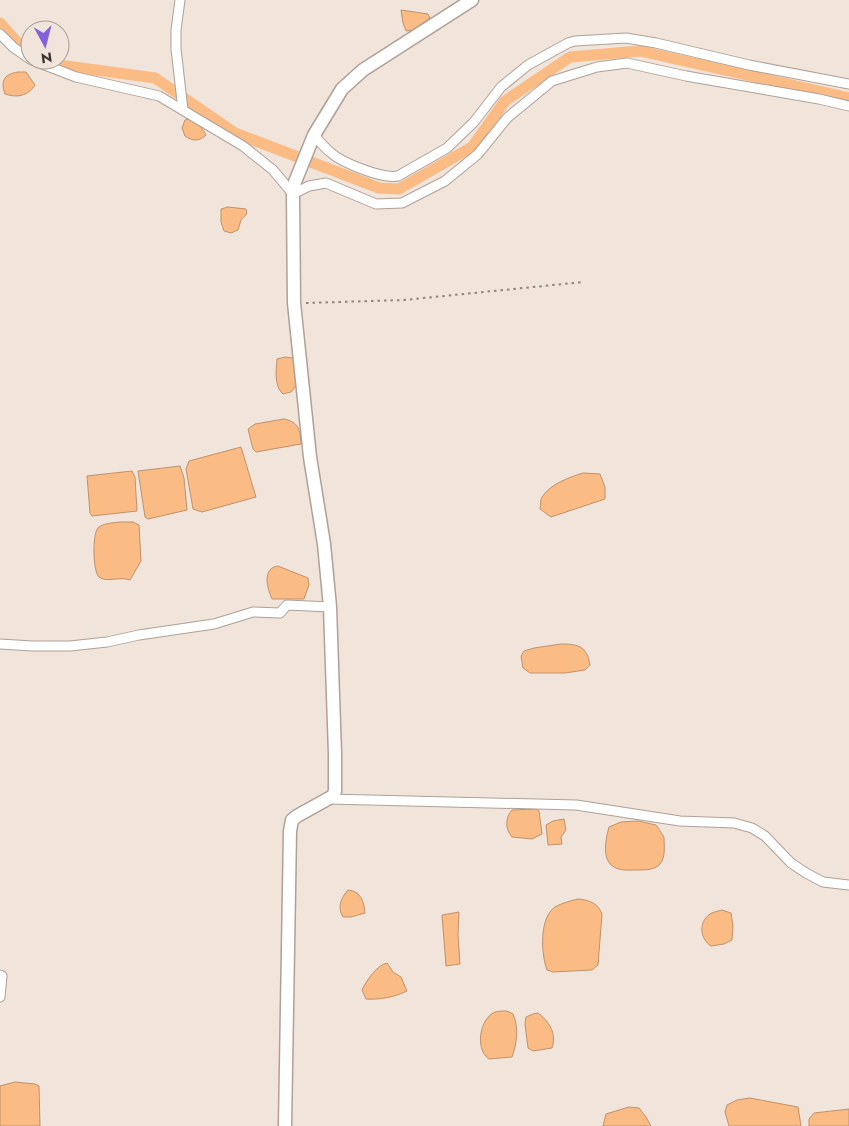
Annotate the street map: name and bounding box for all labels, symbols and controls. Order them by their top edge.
north arrow [20,20,70,70]
text: N [40,47,53,69]

